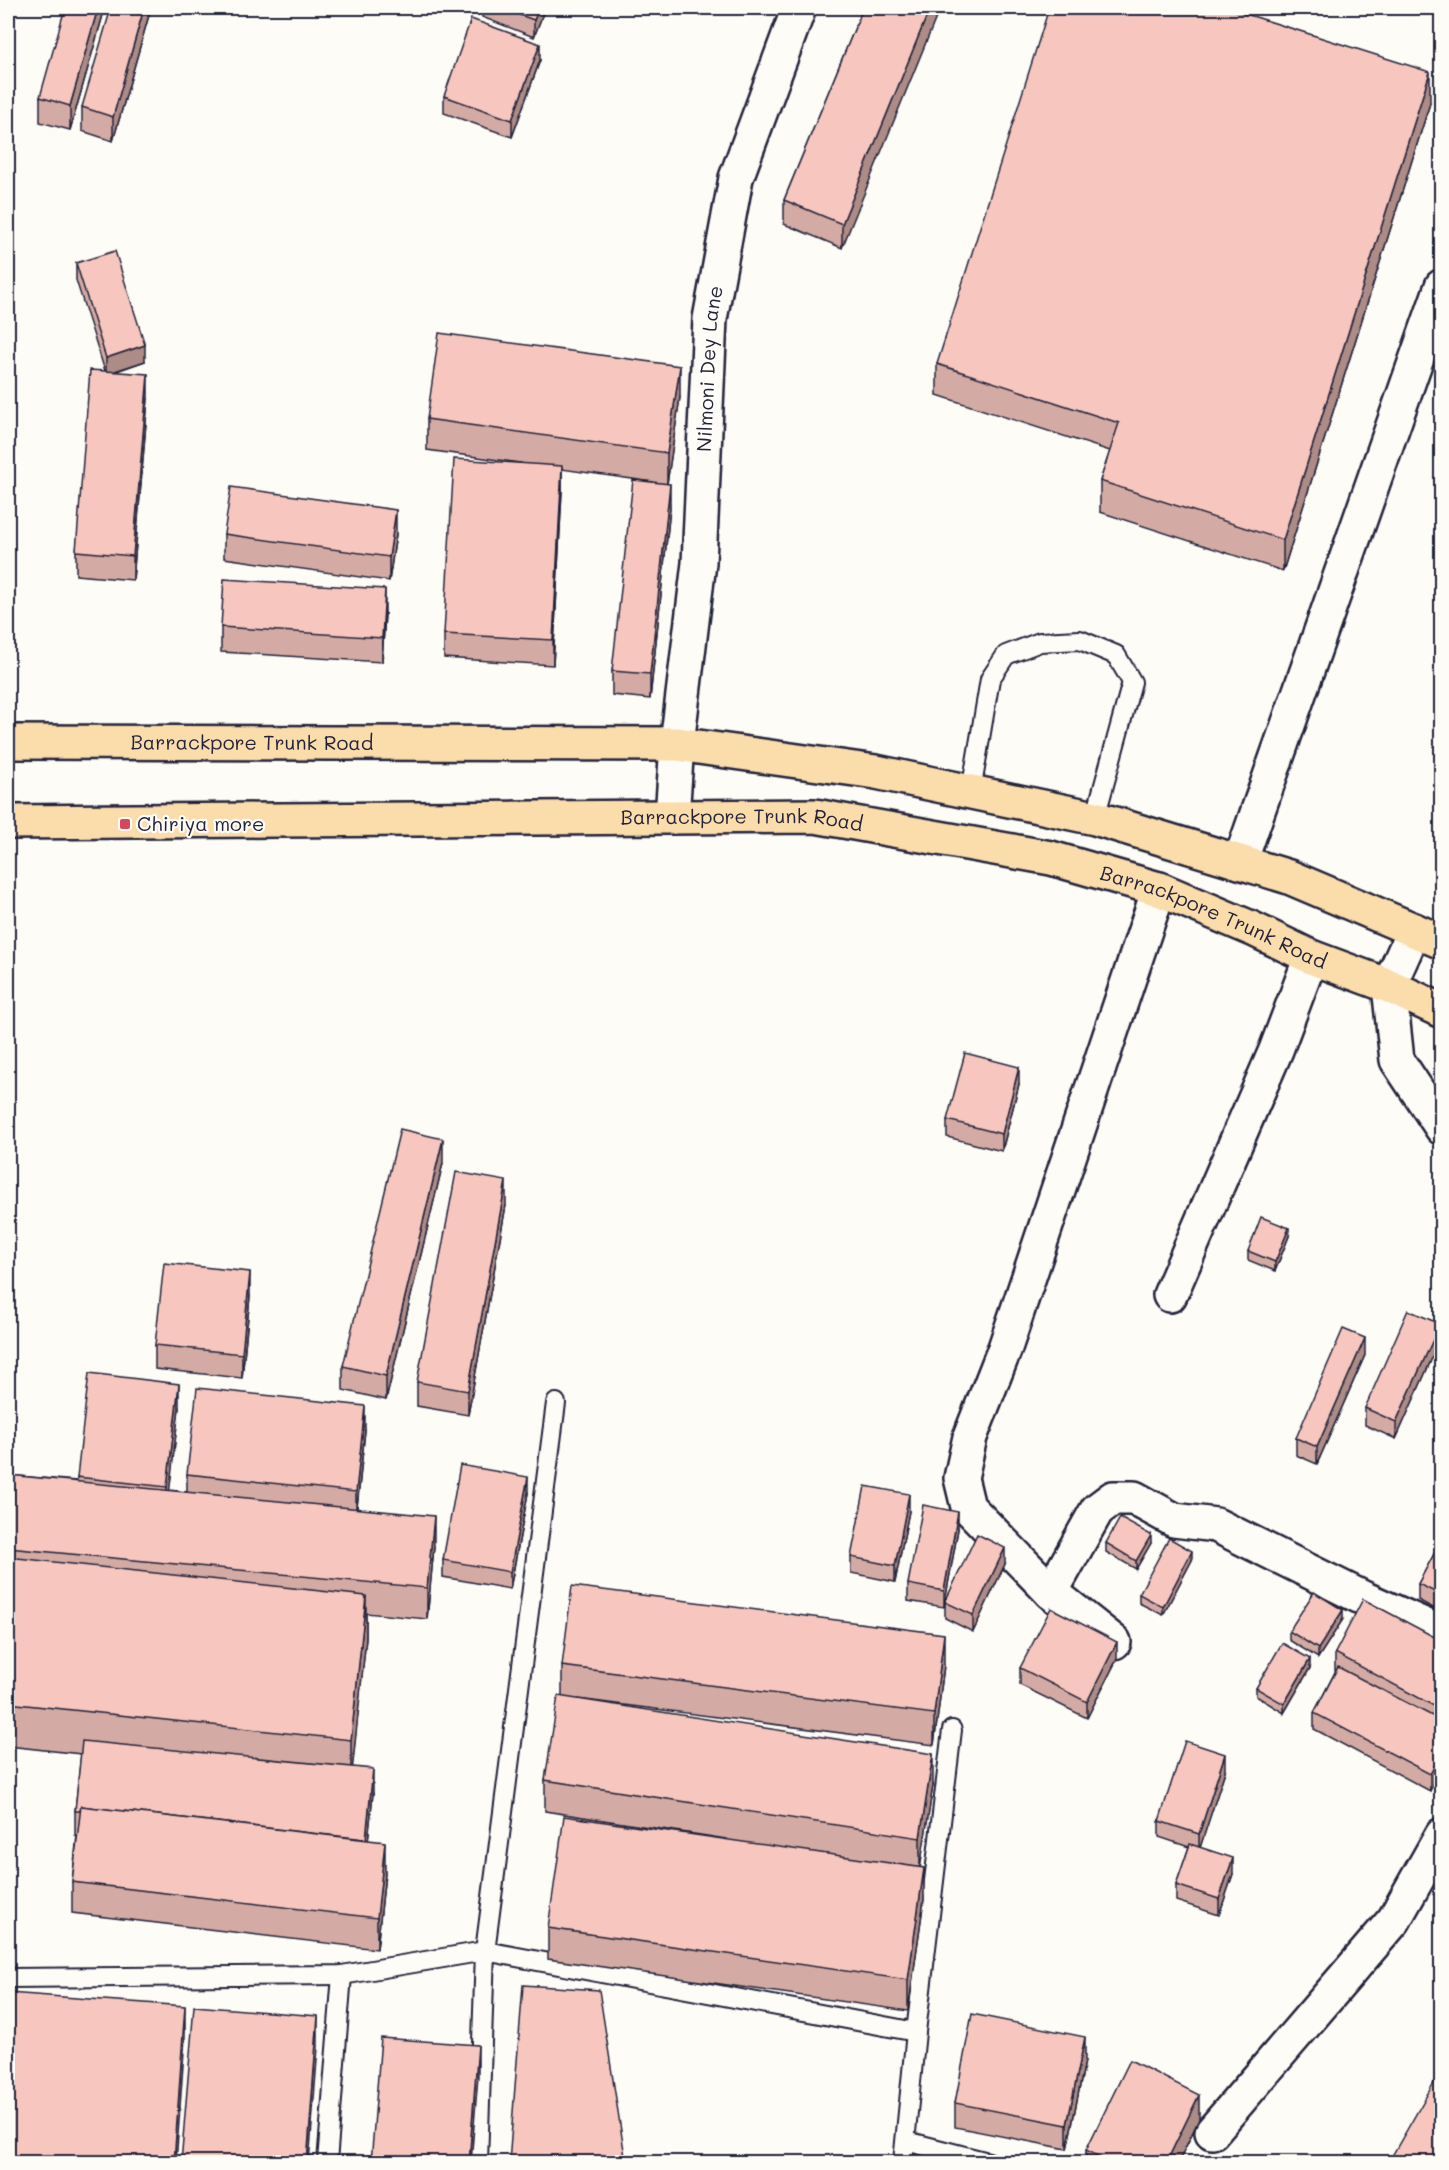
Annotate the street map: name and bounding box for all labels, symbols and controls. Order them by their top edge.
street label: Nilmoni Dey Lane [690,283,728,453]
street label: Barrackpore Trunk Road [130,728,374,755]
street label: Barrackpore Trunk Road [620,802,865,836]
place label: Chiriya more [137,810,264,836]
marker: Chiriya more [118,817,132,831]
street label: Barrackpore Trunk Road [1097,859,1331,974]

